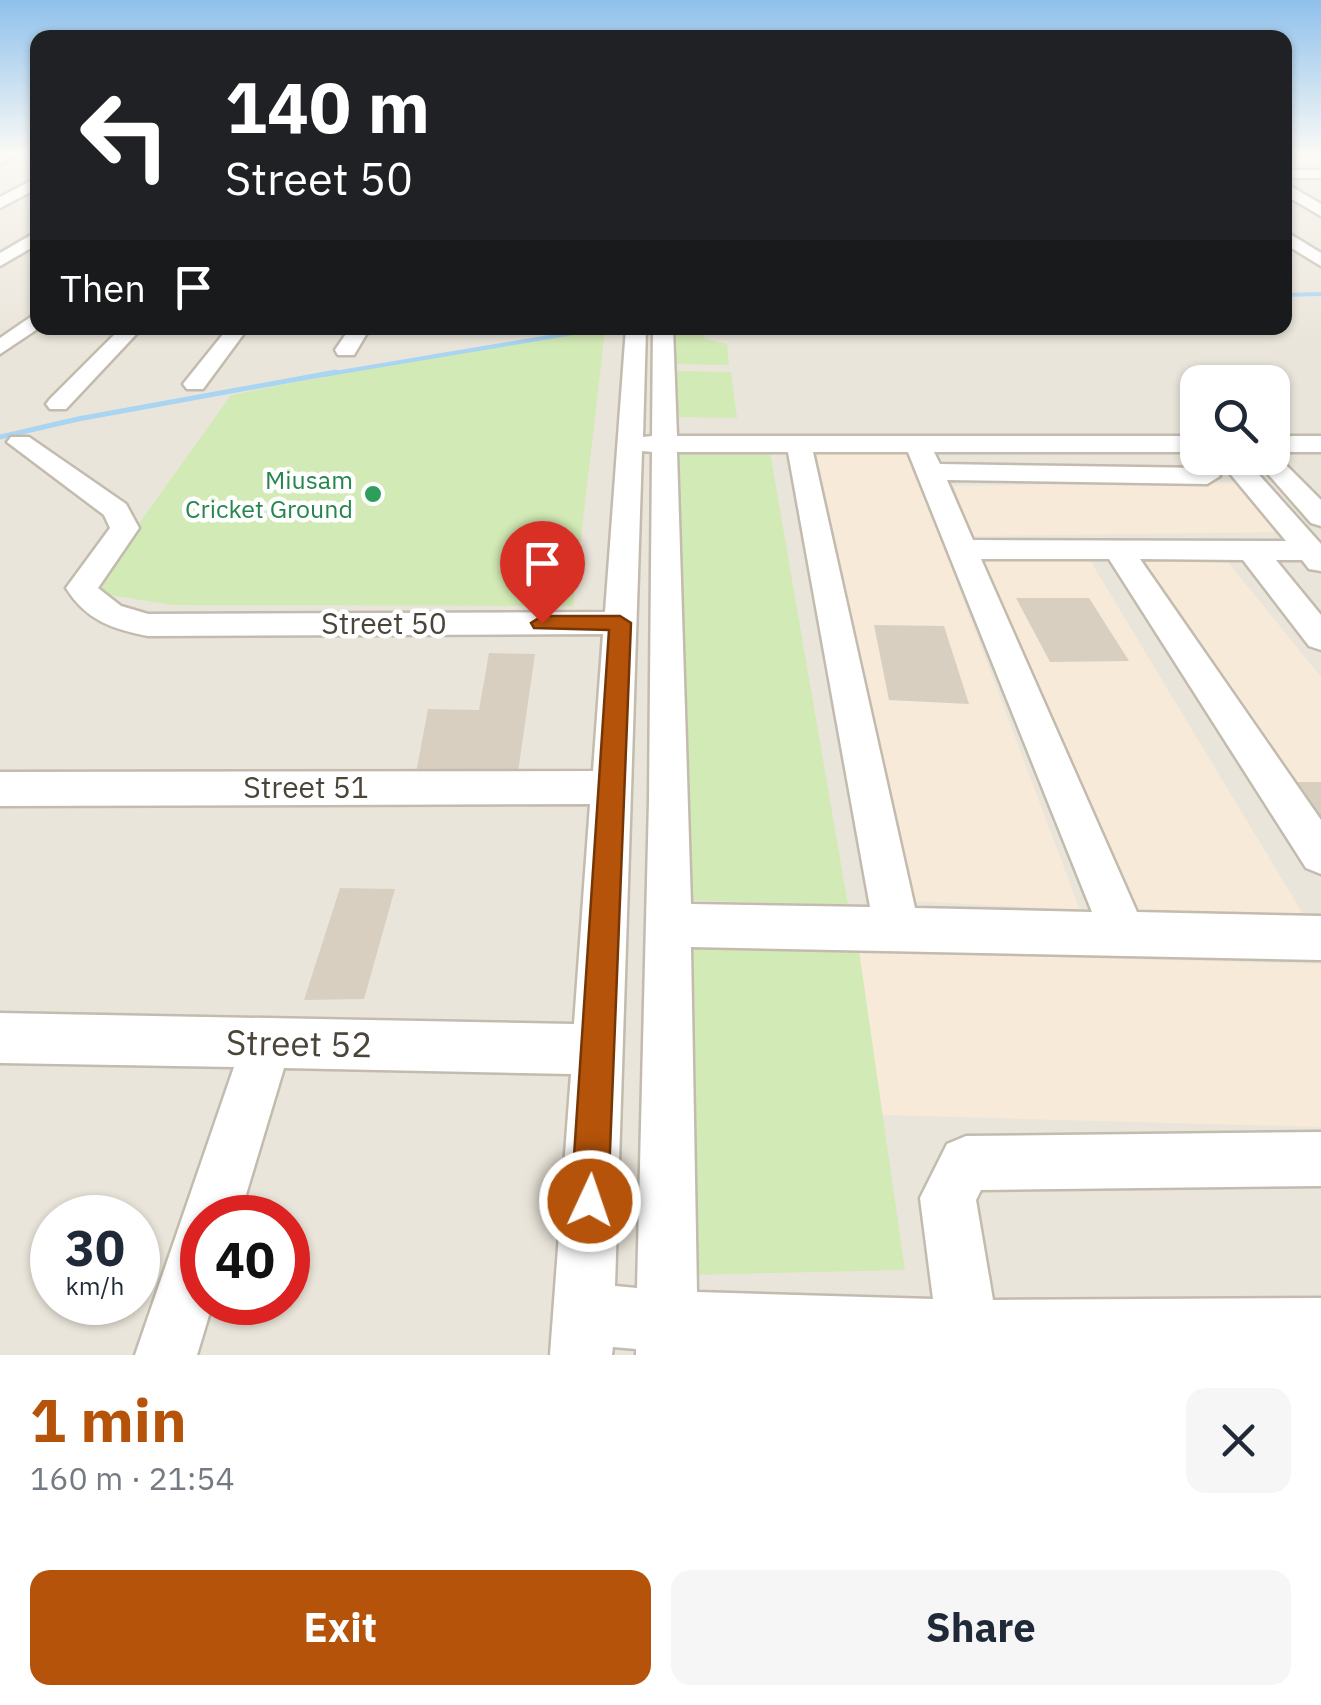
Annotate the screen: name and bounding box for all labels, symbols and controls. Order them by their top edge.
text: 140 m [225,61,430,152]
icon: left [60,70,190,200]
text: Street 50 [225,149,413,207]
icon: arrive [166,260,221,315]
text: Then [60,263,146,312]
map controls [1180,365,1290,475]
button: search [1180,365,1290,475]
place label: Miusam Cricket Ground [185,463,353,525]
marker: Miusam Cricket Ground [362,483,384,505]
pin [500,521,585,624]
icon: arrive [515,536,570,591]
street label: Street 50 [321,603,447,642]
street label: Street 51 [243,767,369,806]
street label: Street 52 [225,1019,373,1067]
position arrow [538,1149,642,1253]
speed limit sign: 40 [180,1195,310,1325]
text: 30 [65,1215,125,1280]
text: km/h [66,1269,124,1302]
text: 1 min [30,1380,187,1459]
button: close [1186,1388,1291,1493]
text: 160 m · 21:54 [30,1457,235,1499]
button: Exit [30,1570,651,1685]
button: Share [671,1570,1291,1685]

